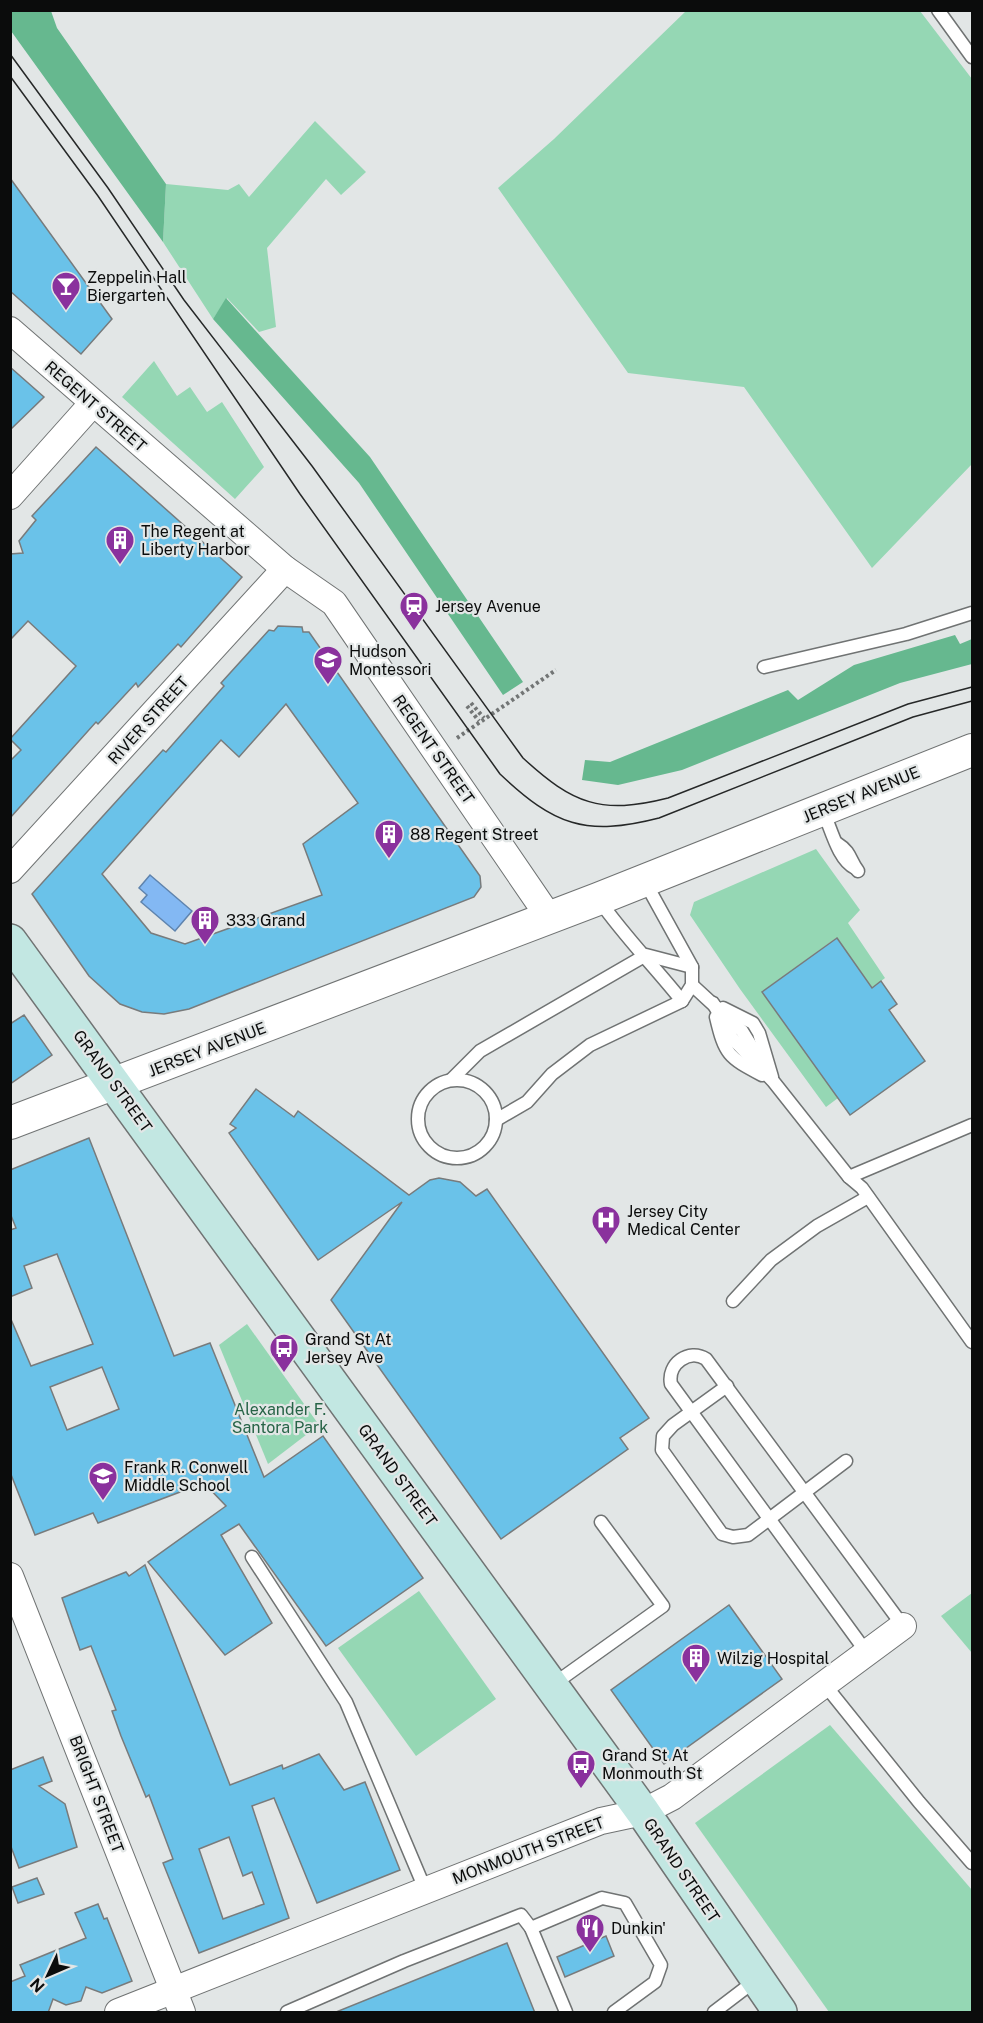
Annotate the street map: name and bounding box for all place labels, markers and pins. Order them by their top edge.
place label: Zeppelin Hall Biergarten [87,268,187,305]
bar icon: Zeppelin Hall Biergarten [50,270,82,312]
place label: The Regent at Liberty Harbor [141,522,250,559]
building icon: The Regent at Liberty Harbor [104,524,136,566]
station icon: Jersey Avenue [398,590,430,632]
place label: Jersey Avenue [435,597,541,616]
place label: Hudson Montessori [349,642,431,679]
school or university icon: Hudson Montessori [312,644,344,686]
building icon: 88 Regent Street [373,818,405,860]
place label: 88 Regent Street [410,825,539,844]
building icon: 333 Grand [189,904,221,946]
place label: 333 Grand [226,911,305,930]
place label: Jersey City Medical Center [627,1202,740,1239]
hospital icon: Jersey City Medical Center [590,1204,622,1246]
place label: Grand St At Jersey Ave [305,1330,391,1367]
bus stop icon: Grand St At Jersey Ave [268,1332,300,1374]
place label: Frank R. Conwell Middle School [124,1458,249,1495]
school or university icon: Frank R. Conwell Middle School [87,1460,119,1502]
building icon: Wilzig Hospital [680,1642,712,1684]
place label: Wilzig Hospital [717,1649,829,1668]
place label: Grand St At Monmouth St [602,1746,702,1783]
bus stop icon: Grand St At Monmouth St [565,1748,597,1790]
restaurant icon: Dunkin' [574,1912,606,1954]
place label: Dunkin' [611,1919,666,1938]

